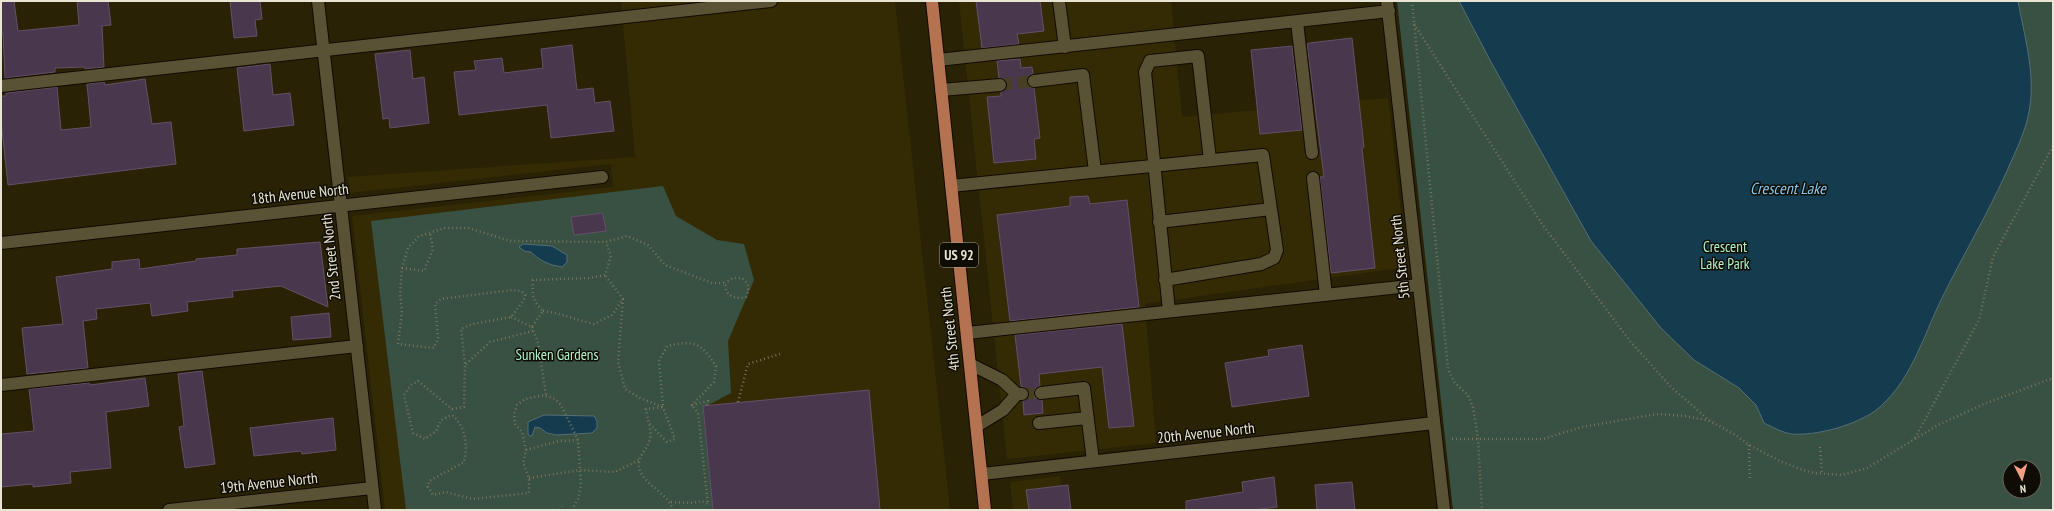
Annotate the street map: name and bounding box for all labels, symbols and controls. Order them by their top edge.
water label: Crescent Lake [1750,178,1827,198]
street label: 18th Avenue North [250,179,350,208]
street label: 2nd Street North [317,213,344,301]
street label: 5th Street North [1386,214,1413,300]
park label: Crescent Lake Park [1700,237,1750,273]
road number: US 92 [940,243,978,267]
street label: 4th Street North [936,286,963,372]
park label: Sunken Gardens [516,345,598,364]
street label: 20th Avenue North [1156,418,1256,447]
north arrow [2002,459,2042,499]
street label: 19th Avenue North [219,468,319,497]
text: N [2019,482,2027,496]

